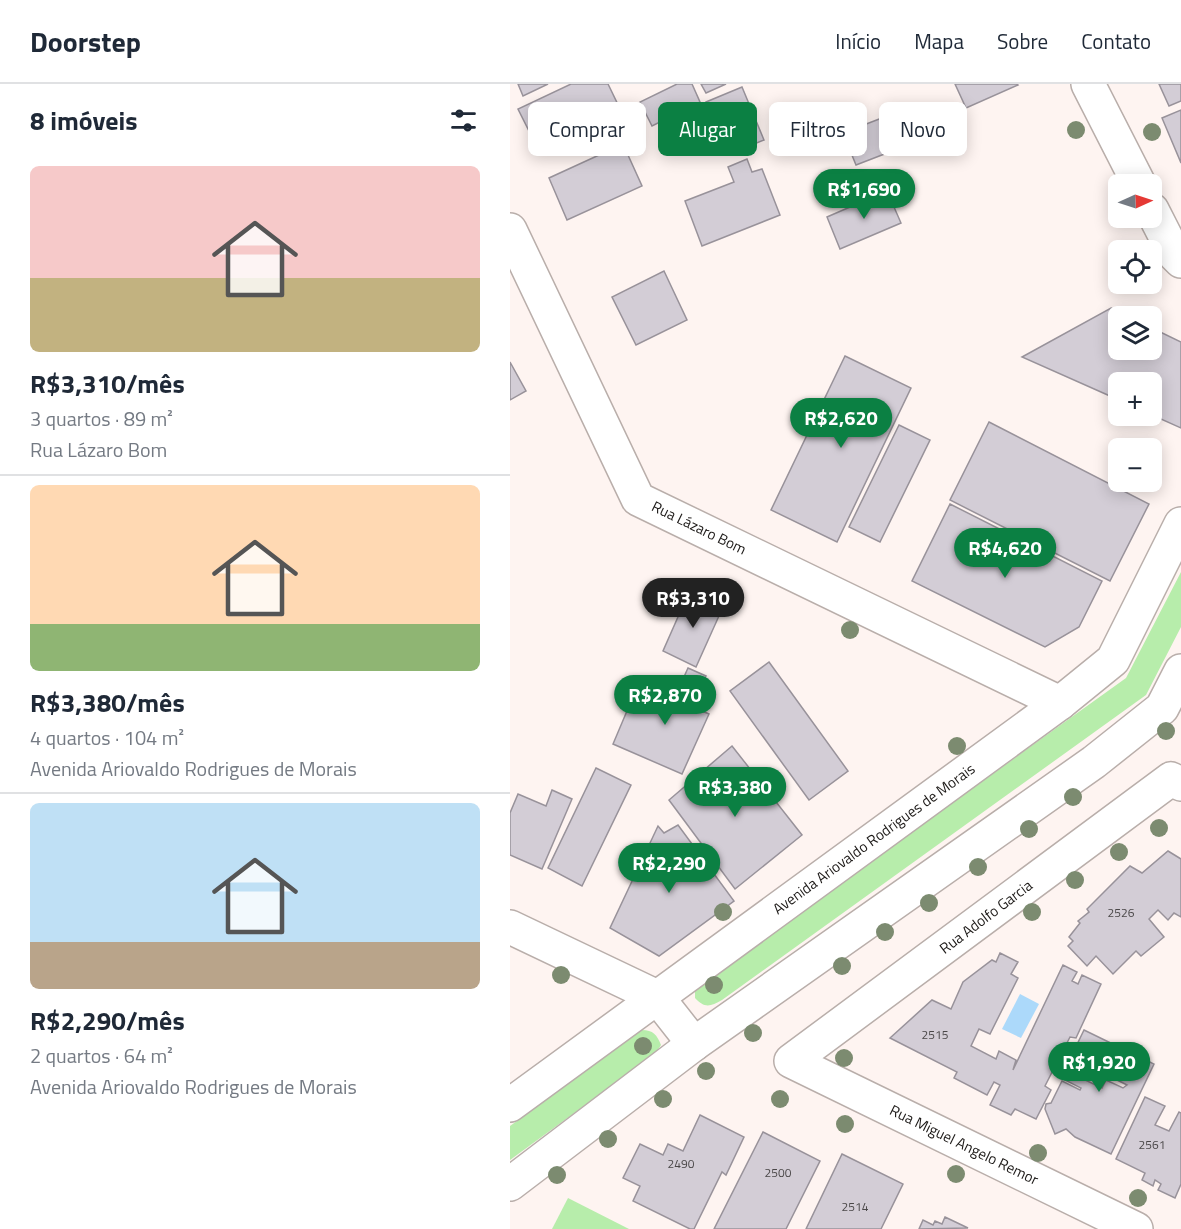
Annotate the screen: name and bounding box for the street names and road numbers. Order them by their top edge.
street label: Rua Lázaro Bom [648,495,751,560]
street label: Avenida Ariovaldo Rodrigues de Morais [768,757,980,920]
street label: Rua Adolfo Garcia [934,874,1037,959]
street label: Rua Miguel Angelo Remor [886,1098,1043,1191]

